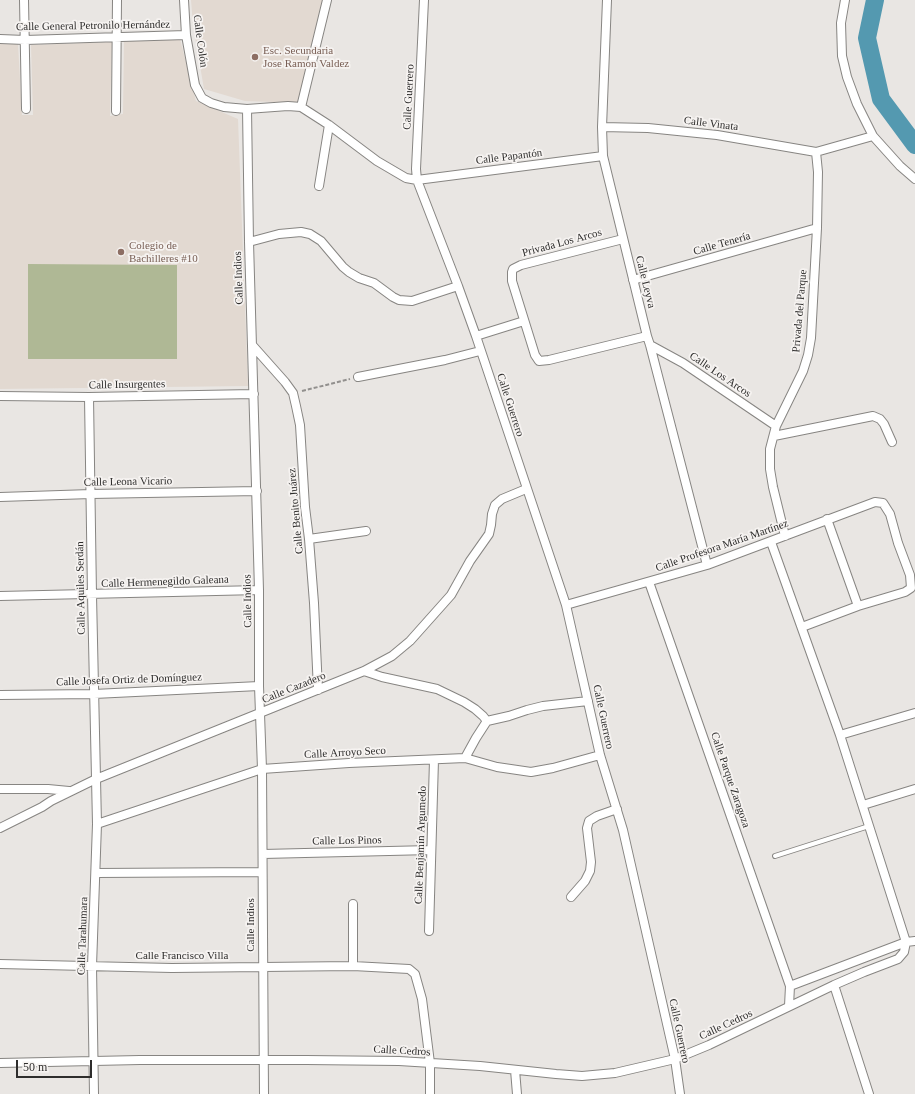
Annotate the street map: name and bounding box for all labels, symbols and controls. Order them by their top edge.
street label: Calle Colón [190,14,210,68]
street label: Calle General Petronilo Hernández [16,18,170,34]
place label: Esc. Secundaria Jose Ramon Valdez [263,44,349,70]
marker: Esc. Secundaria Jose Ramon Valdez [250,52,260,62]
street label: Calle Guerrero [401,64,417,130]
street label: Calle Vinata [683,114,739,134]
street label: Calle Papantón [475,146,543,168]
street label: Privada Los Arcos [521,226,603,260]
street label: Calle Tenería [692,230,752,258]
place label: Colegio de Bachilleres #10 [129,239,198,265]
marker: Colegio de Bachilleres #10 [116,247,126,257]
street label: Calle Indios [231,251,247,305]
street label: Calle Leyva [632,254,658,310]
street label: Privada del Parque [790,269,810,353]
street label: Calle Los Arcos [687,350,753,400]
street label: Calle Guerrero [494,372,526,438]
street label: Calle Insurgentes [89,378,165,392]
street label: Calle Benito Juárez [286,468,306,554]
street label: Calle Leona Vicario [84,475,172,489]
street label: Calle Profesora María Martínez [654,517,790,575]
street label: Calle Aquiles Serdán [74,541,88,635]
street label: Calle Hermenegildo Galeana [101,573,229,591]
street label: Calle Indios [241,574,255,628]
street label: Calle Cazadero [260,669,328,707]
street label: Calle Josefa Ortiz de Domínguez [56,671,202,689]
street label: Calle Guerrero [590,684,616,750]
street label: Calle Parque Zaragoza [707,730,753,830]
street label: Calle Arroyo Seco [304,744,386,762]
street label: Calle Benjamín Argumedo [412,786,430,904]
street label: Calle Los Pinos [312,834,382,848]
street label: Calle Tarahumara [75,897,91,975]
street label: Calle Indios [244,898,258,952]
street label: Calle Francisco Villa [136,949,228,963]
street label: Calle Guerrero [666,998,692,1064]
street label: Calle Cedros [697,1007,755,1043]
street label: Calle Cedros [373,1043,431,1059]
scale bar [18,1052,94,1078]
text: 50 m [23,1060,47,1074]

